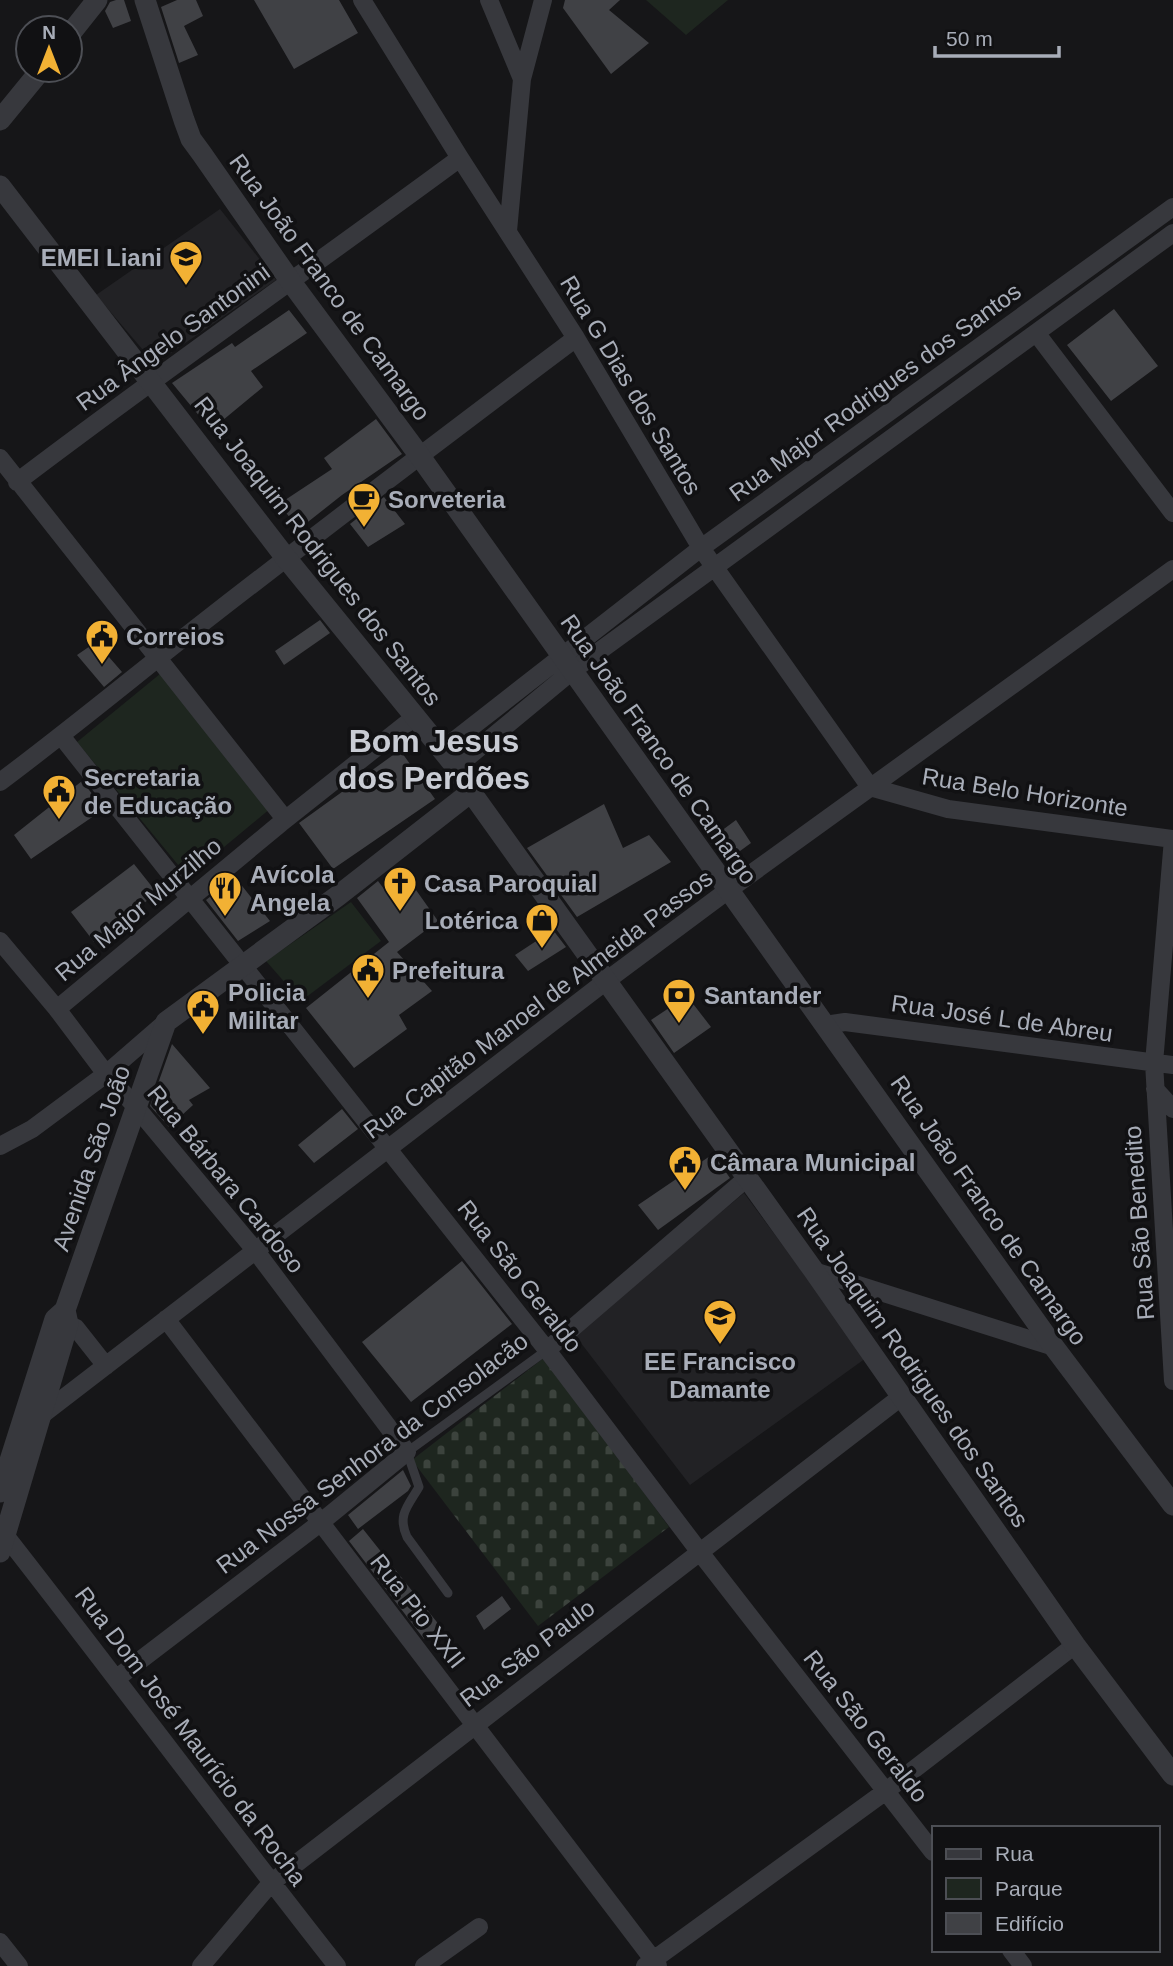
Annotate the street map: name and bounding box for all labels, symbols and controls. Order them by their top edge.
north arrow [14,14,84,84]
scale bar [935,14,1059,58]
text: N [42,22,56,43]
text: 50 m [946,27,993,50]
street label: Rua João Franco de Camargo [224,148,436,426]
school or university icon: EMEI Liani [167,238,205,287]
place label: EMEI Liani [41,244,162,271]
street label: Rua Ângelo Santonini [71,258,275,416]
street label: Rua G Dias dos Santos [555,271,707,499]
street label: Rua Major Rodrigues dos Santos [724,277,1026,507]
street label: Rua Joaquim Rodrigues dos Santos [189,391,447,711]
cafe icon: Sorveteria [345,480,383,529]
place label: Sorveteria [388,486,506,513]
street label: Rua João Franco de Camargo [555,609,763,889]
public building icon: Correios [83,617,121,666]
place label: Correios [126,623,225,650]
district label: Bom Jesus dos Perdões [338,723,530,796]
street label: Rua Belo Horizonte [920,762,1130,822]
place label: Secretaria de Educação [84,764,232,819]
public building icon: Secretaria de Educação [40,772,78,821]
street label: Rua Major Murzilho [50,832,226,986]
place label: Avícola Angela [250,861,335,916]
street label: Rua Capitão Manoel de Almeida Passos [358,864,718,1144]
church icon: Casa Paroquial [381,864,419,913]
restaurant icon: Avícola Angela [206,869,244,918]
place label: Casa Paroquial [424,870,597,897]
shop icon: Lotérica [523,901,561,950]
place label: Lotérica [425,907,519,934]
public building icon: Prefeitura [349,951,387,1000]
place label: Prefeitura [392,957,505,984]
bank icon: Santander [660,976,698,1025]
place label: Policia Militar [228,979,306,1034]
place label: Santander [704,982,821,1009]
public building icon: Policia Militar [184,987,222,1036]
street label: Rua José L de Abreu [890,989,1114,1047]
street label: Avenida São João [47,1062,135,1254]
street label: Rua João Franco de Camargo [885,1070,1093,1350]
street label: Rua Bárbara Cardoso [142,1080,310,1278]
street label: Rua São Benedito [1119,1125,1159,1321]
public building icon: Câmara Municipal [666,1143,704,1192]
place label: Câmara Municipal [710,1149,915,1176]
street label: Rua São Geraldo [452,1195,588,1357]
street label: Rua Joaquim Rodrigues dos Santos [792,1202,1034,1532]
school or university icon: EE Francisco Damante [701,1297,739,1346]
street label: Rua Nossa Senhora da Consolacão [211,1327,533,1579]
place label: EE Francisco Damante [644,1348,796,1403]
street label: Rua Pio XXII [365,1549,471,1673]
street label: Rua Dom José Maurício da Rocha [70,1581,313,1891]
street label: Rua São Paulo [454,1594,600,1712]
street label: Rua São Geraldo [798,1645,934,1807]
legend [932,1826,1159,1952]
text: Rua [995,1842,1034,1865]
text: Parque [995,1877,1063,1900]
text: Edifício [995,1912,1064,1935]

